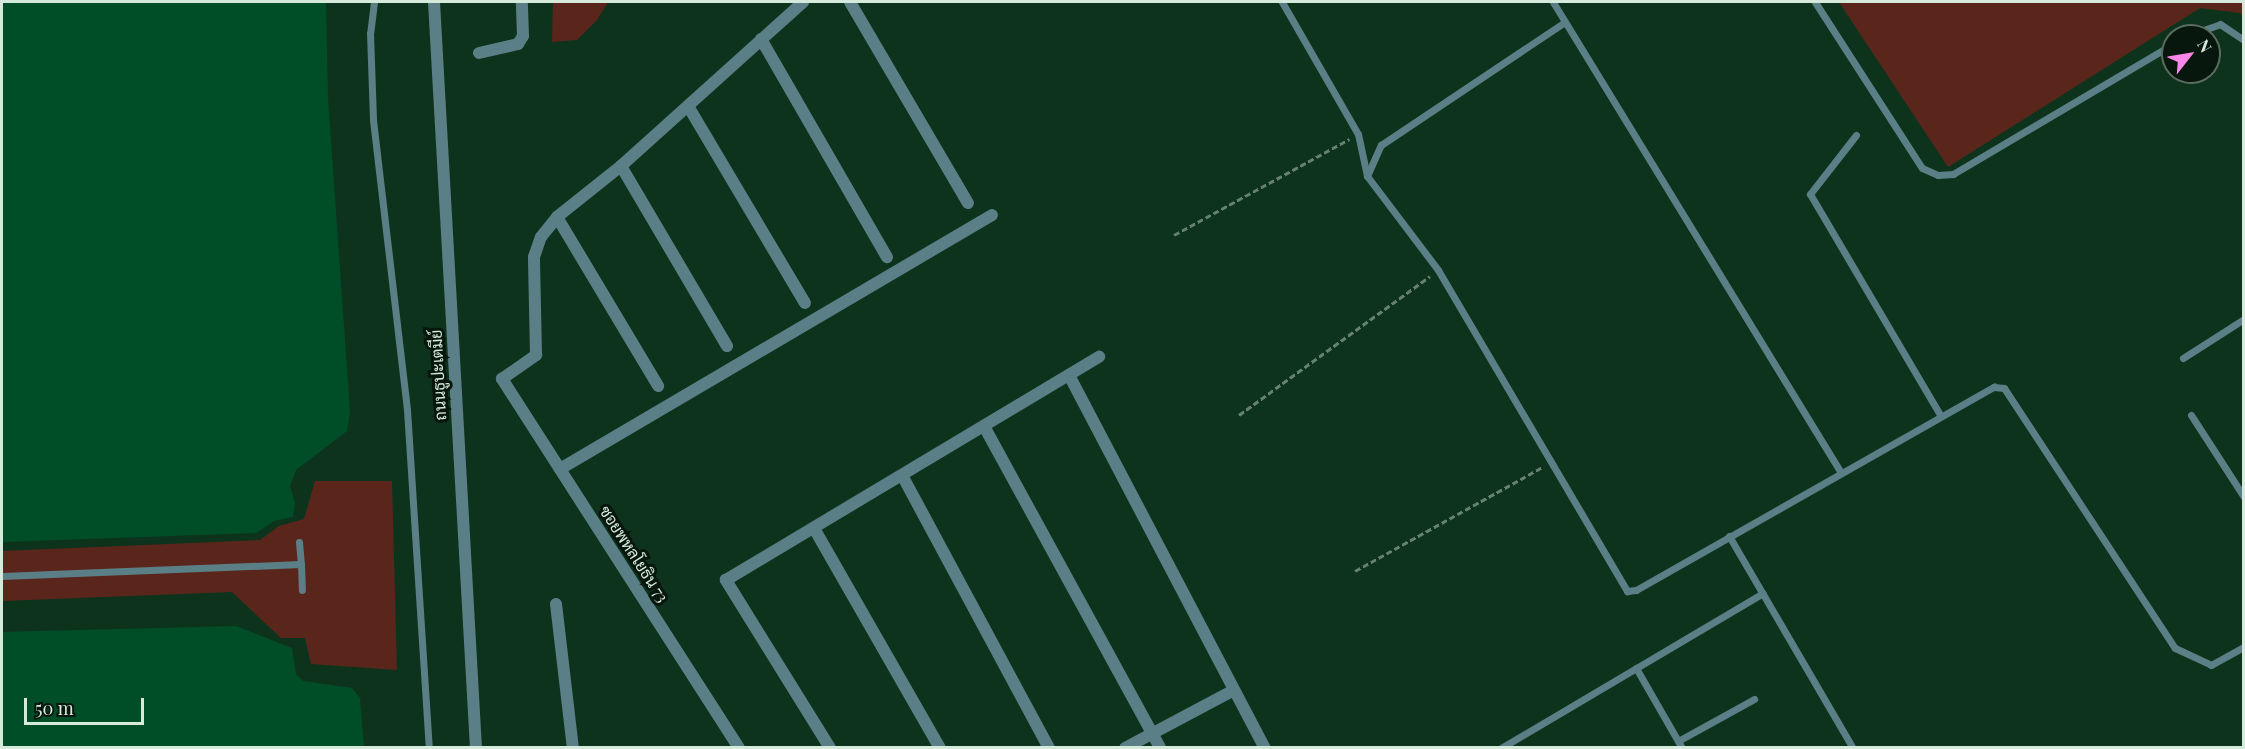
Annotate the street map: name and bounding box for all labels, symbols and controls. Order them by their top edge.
north arrow [2161,24,2221,84]
text: N [2193,35,2217,56]
street label: ถนนธูปะเตมีย์ [426,329,450,421]
street label: ซอยพหลโยธิน 73 [596,502,672,606]
scale bar [27,686,147,724]
text: 50 m [35,696,74,720]

